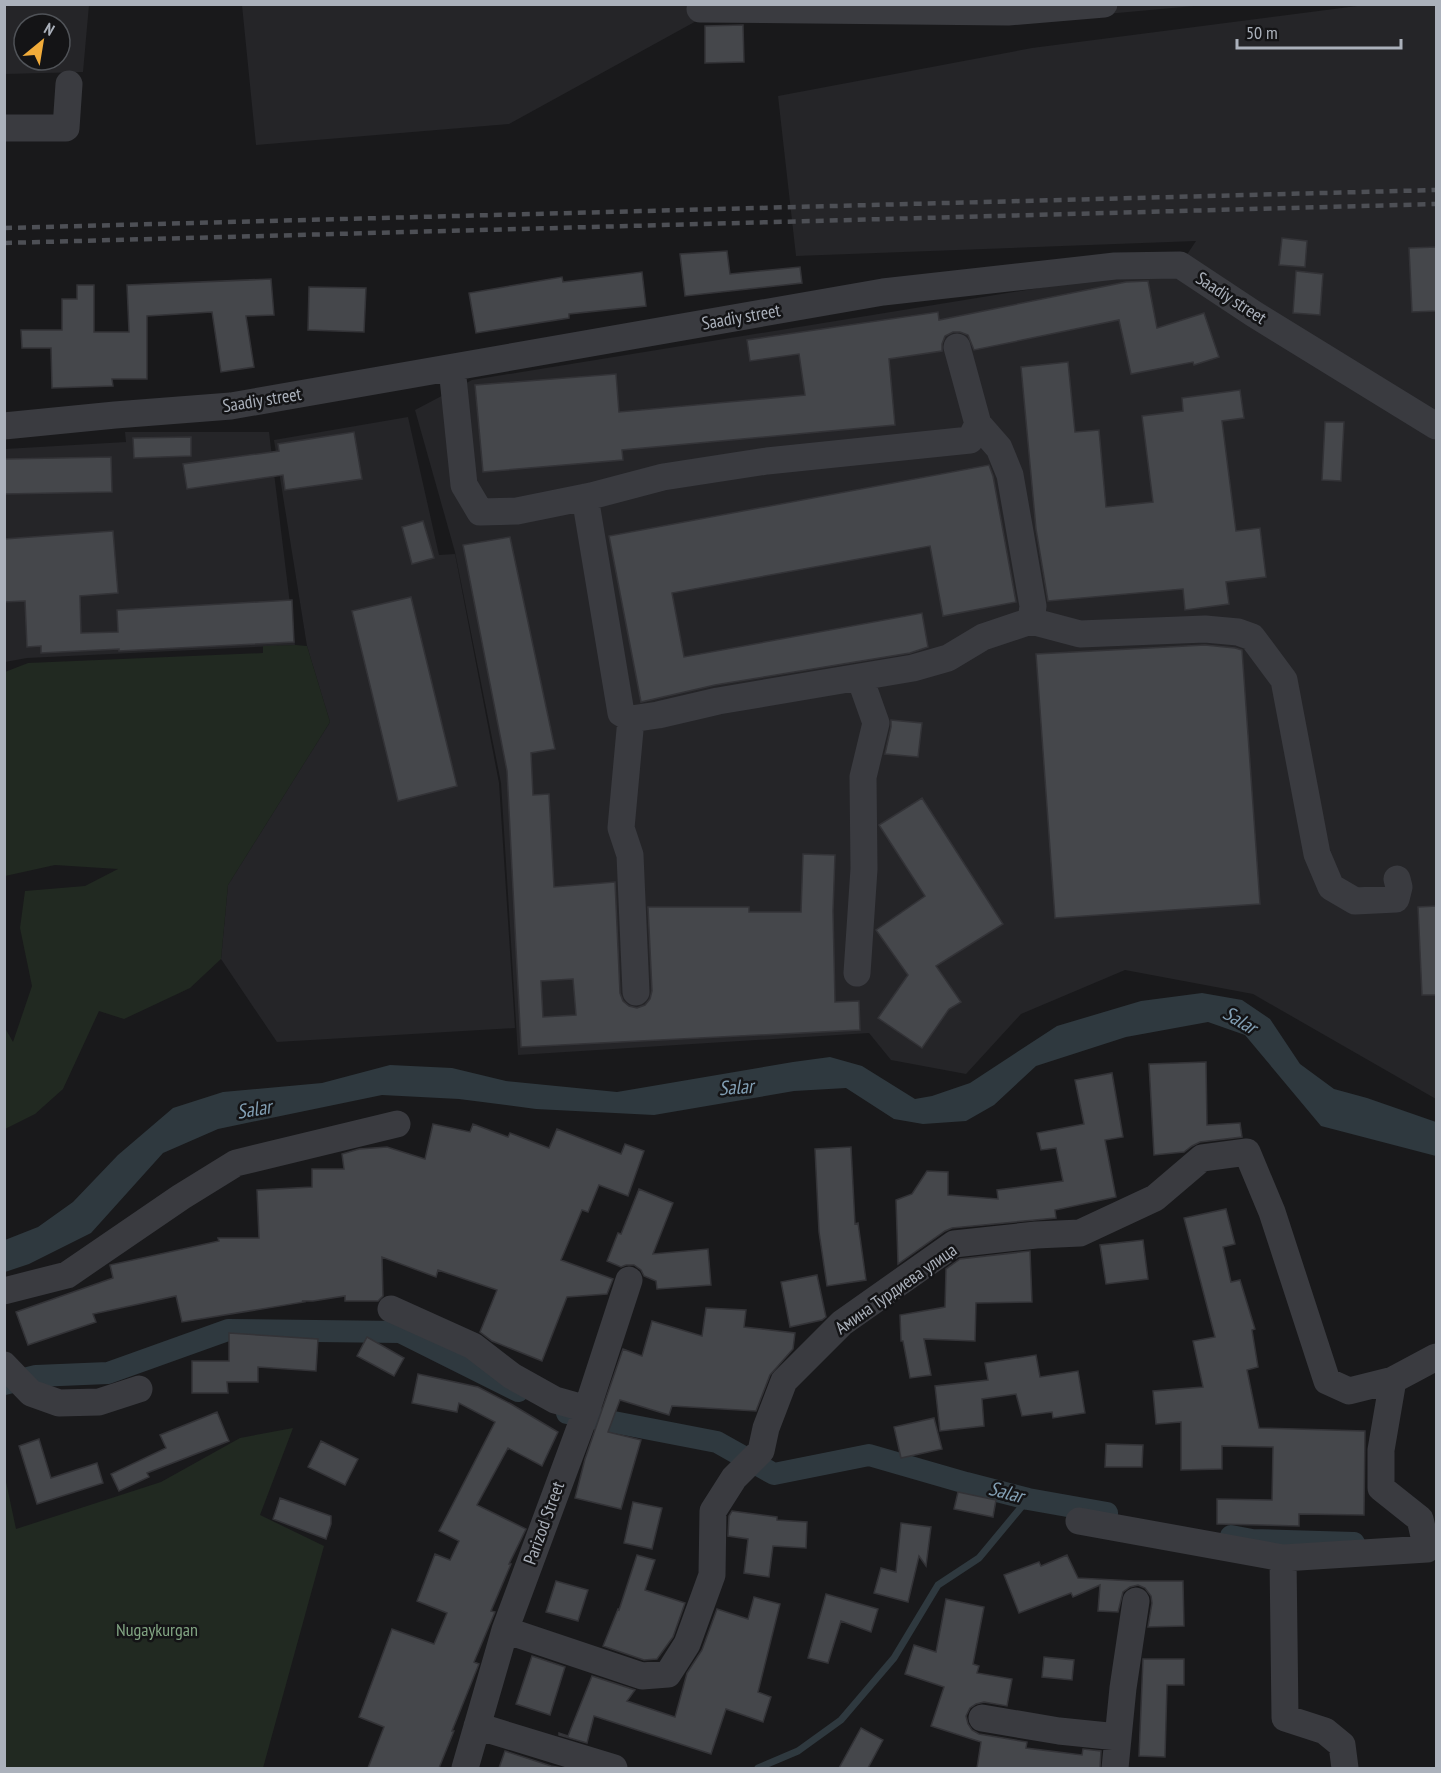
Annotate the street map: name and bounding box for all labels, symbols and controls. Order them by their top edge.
north arrow [12,12,72,72]
scale bar [1237,12,1400,50]
text: N [41,18,58,40]
text: 50 m [1246,21,1278,44]
street label: Saadiy street [1192,266,1271,329]
street label: Saadiy street [700,298,782,335]
street label: Saadiy street [221,382,303,417]
water label: Salar [1218,1000,1264,1041]
water label: Salar [718,1073,757,1101]
water label: Salar [235,1093,276,1125]
street label: Амина Турдиева улица [830,1238,961,1339]
water label: Salar [986,1475,1029,1510]
street label: Parizod Street [518,1478,569,1567]
park label: Nugaykurgan [116,1618,198,1641]

